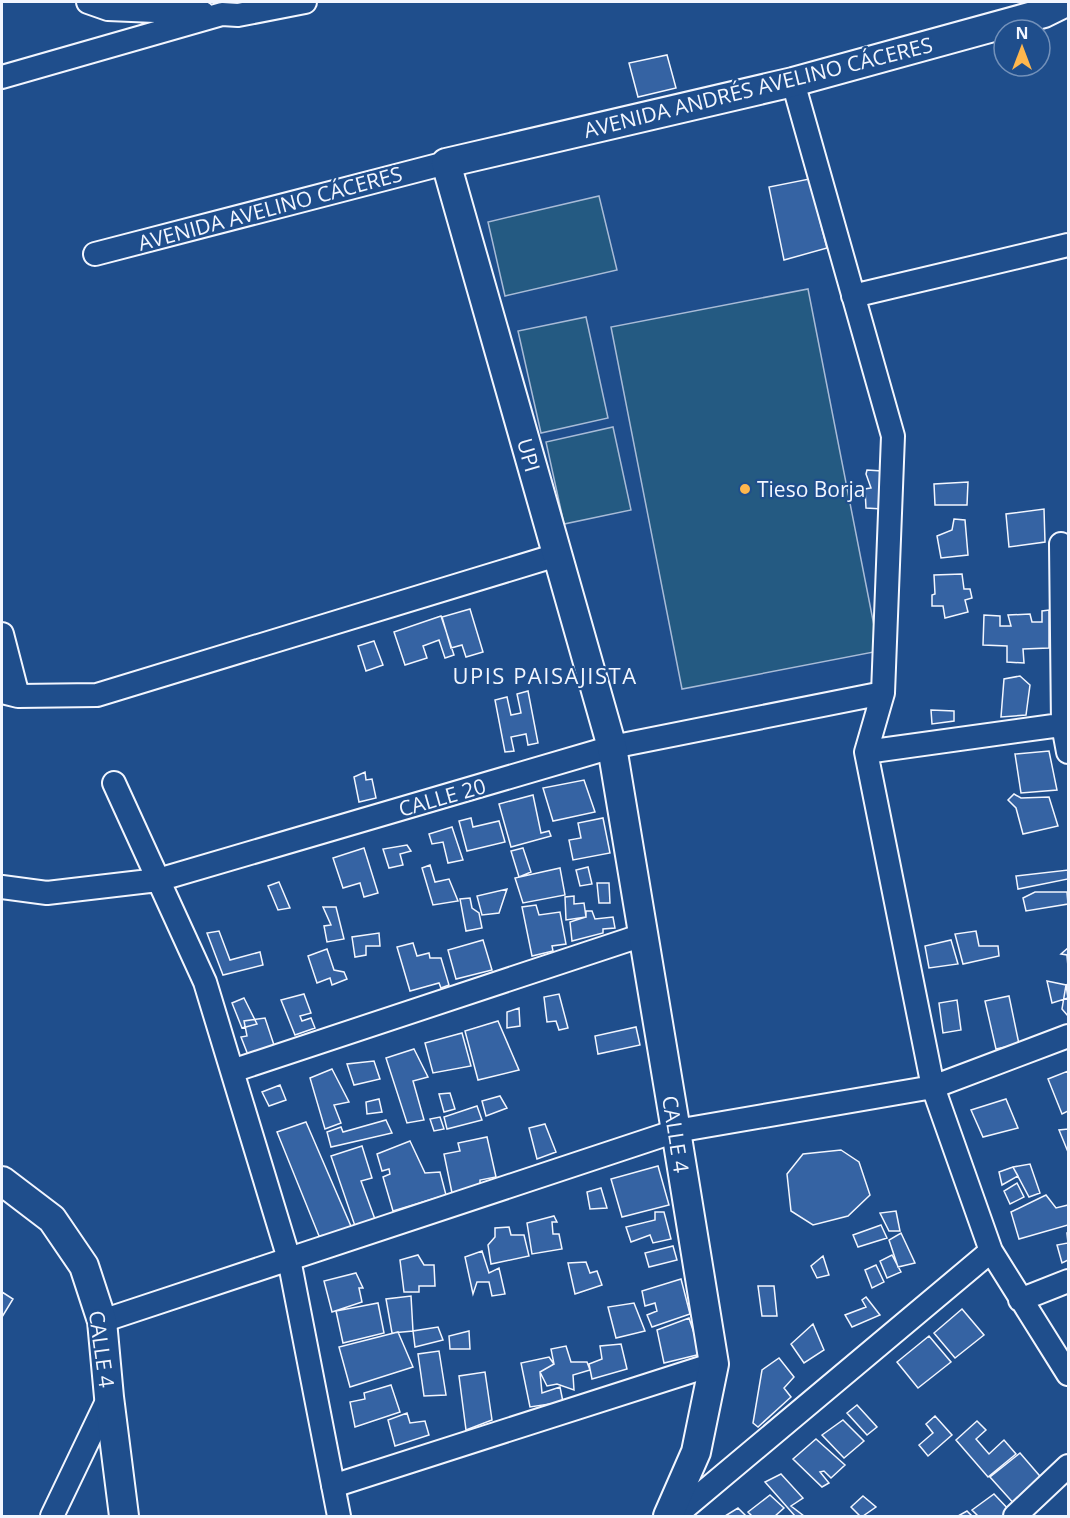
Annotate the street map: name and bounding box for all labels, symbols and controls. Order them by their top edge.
north arrow [992,18,1052,78]
text: N [1015,22,1029,44]
street label: AVENIDA ANDRÉS AVELINO CÁCERES [581,30,935,144]
street label: AVENIDA AVELINO CÁCERES [135,159,405,257]
street label: UPI [511,435,547,475]
place label: Tieso Borja [757,475,866,503]
marker: Tieso Borja [738,482,752,496]
district label: UPIS PAISAJISTA [452,660,638,690]
street label: CALLE 20 [395,771,489,823]
street label: CALLE 4 [656,1094,696,1174]
street label: CALLE 4 [83,1309,121,1389]

